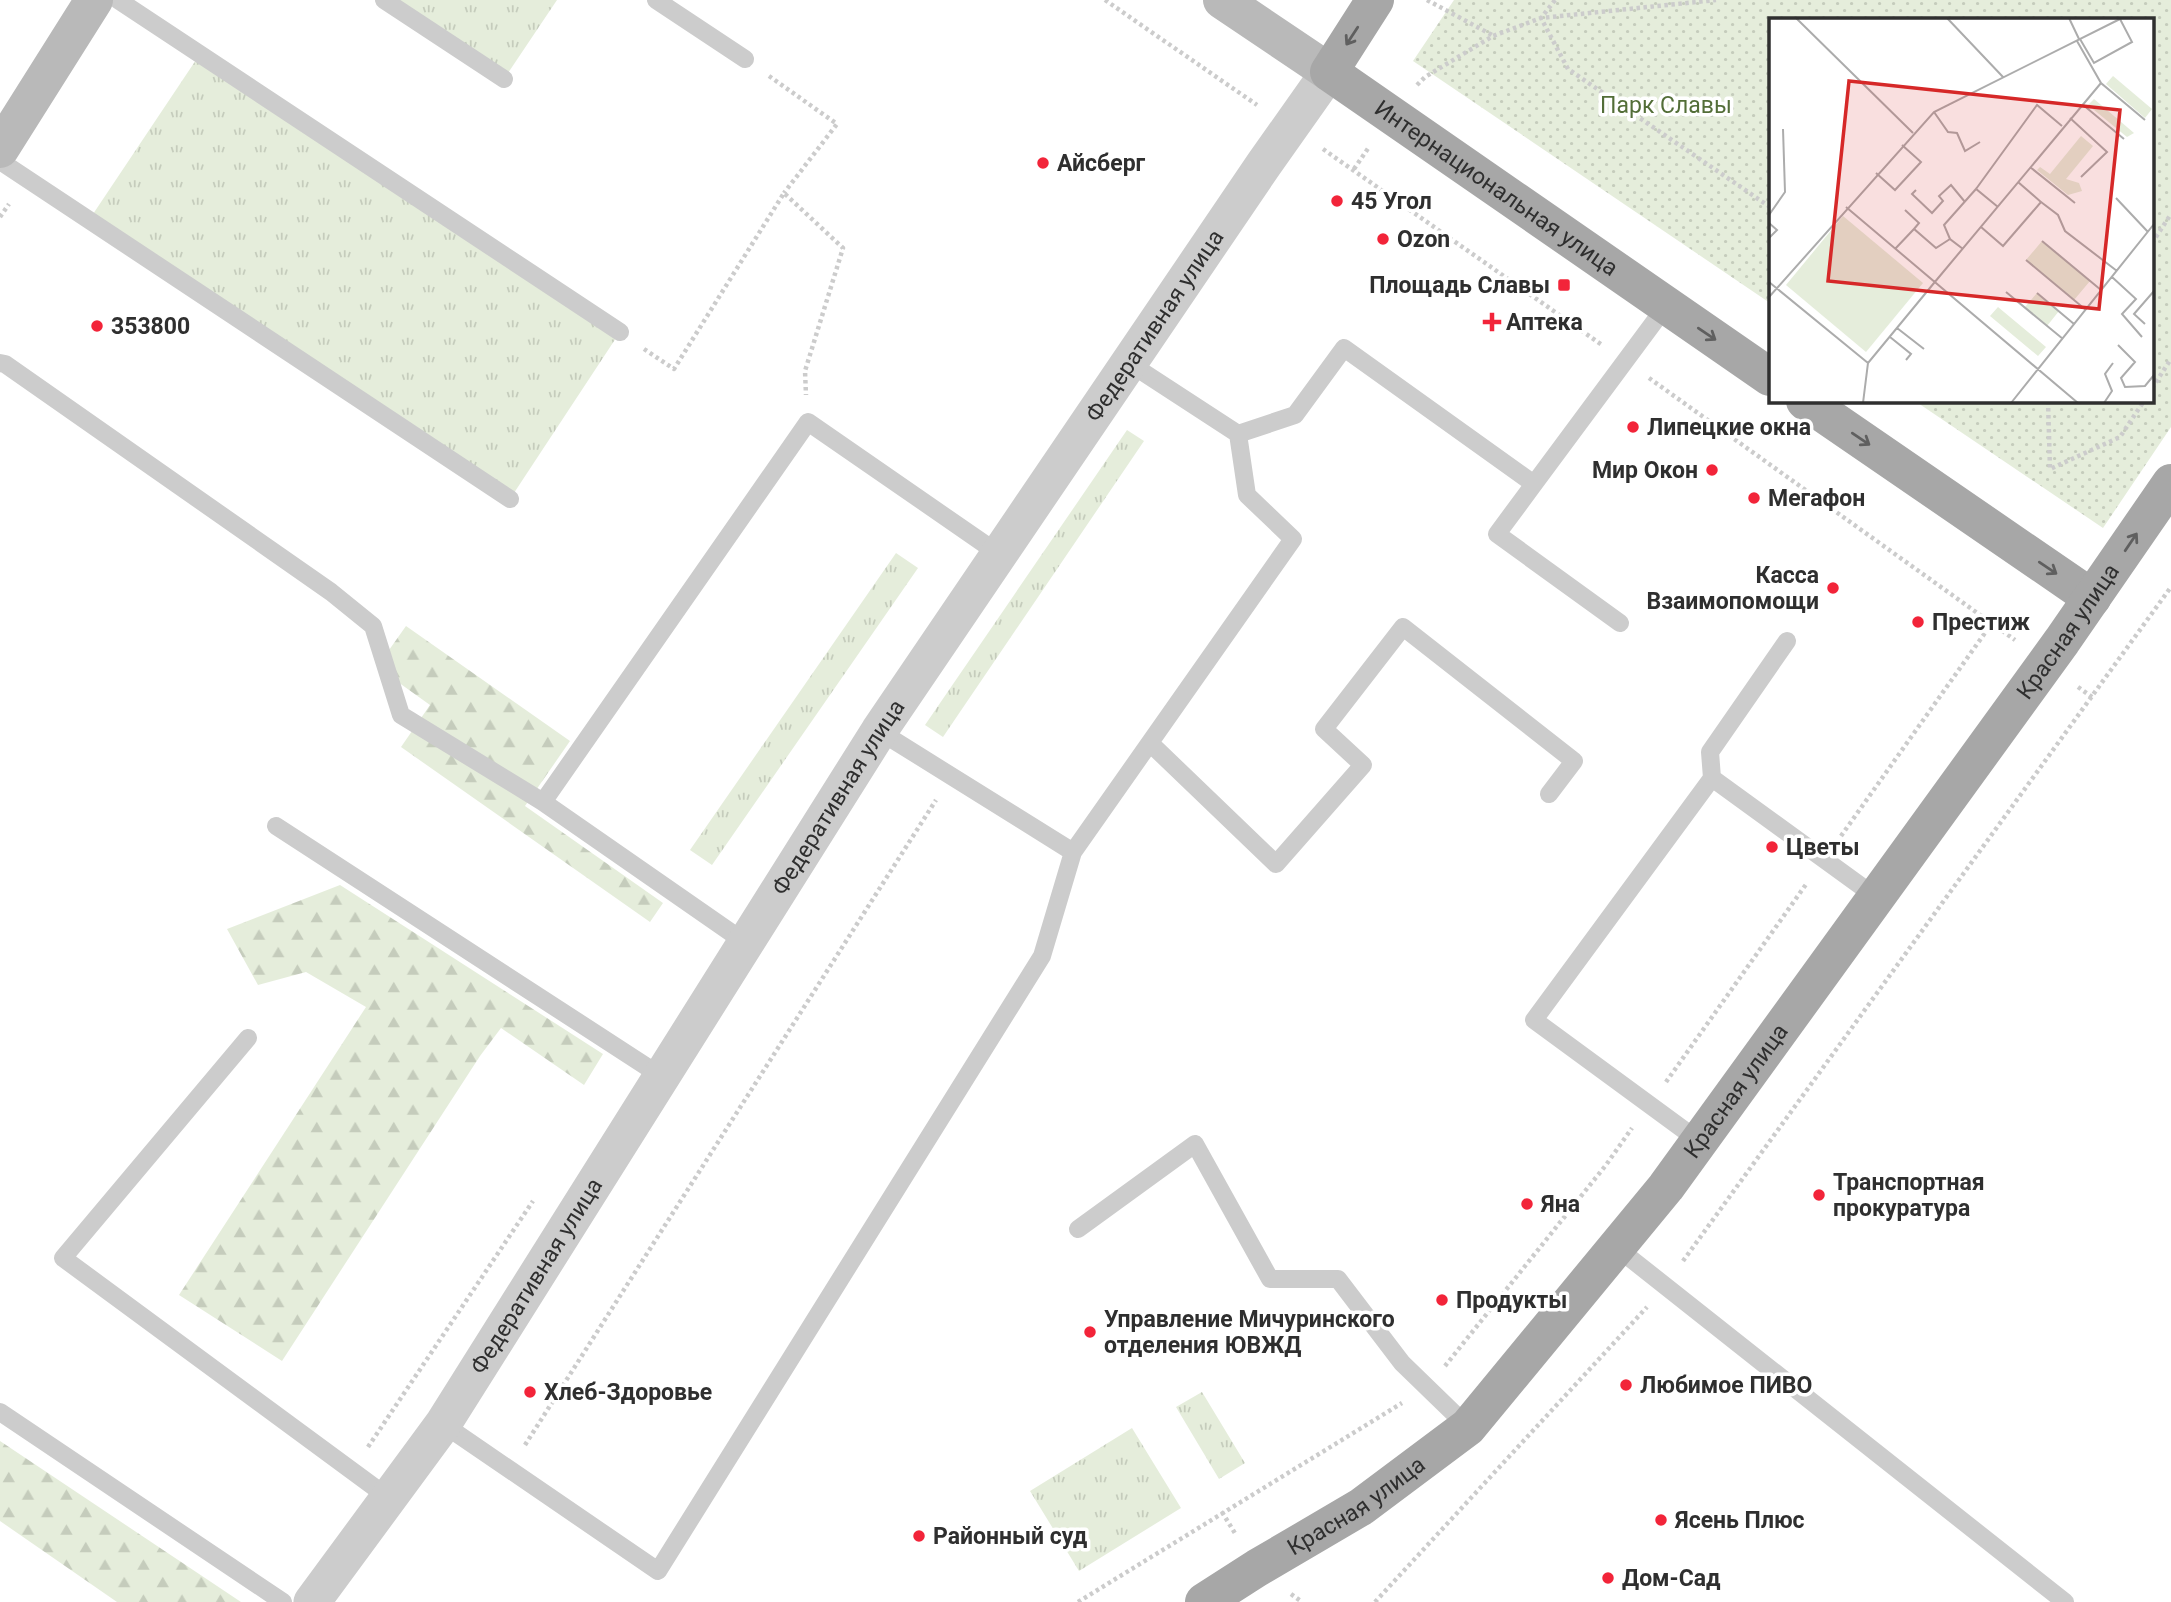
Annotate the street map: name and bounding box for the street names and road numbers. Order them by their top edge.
street label: Интернациональная улица [1370,94,1623,281]
street label: Федеративная улица [1080,224,1229,427]
street label: Красная улица [2011,559,2125,704]
street label: Федеративная улица [766,694,910,900]
street label: Красная улица [1678,1018,1793,1163]
street label: Федеративная улица [465,1173,608,1379]
street label: Красная улица [1282,1451,1430,1561]

